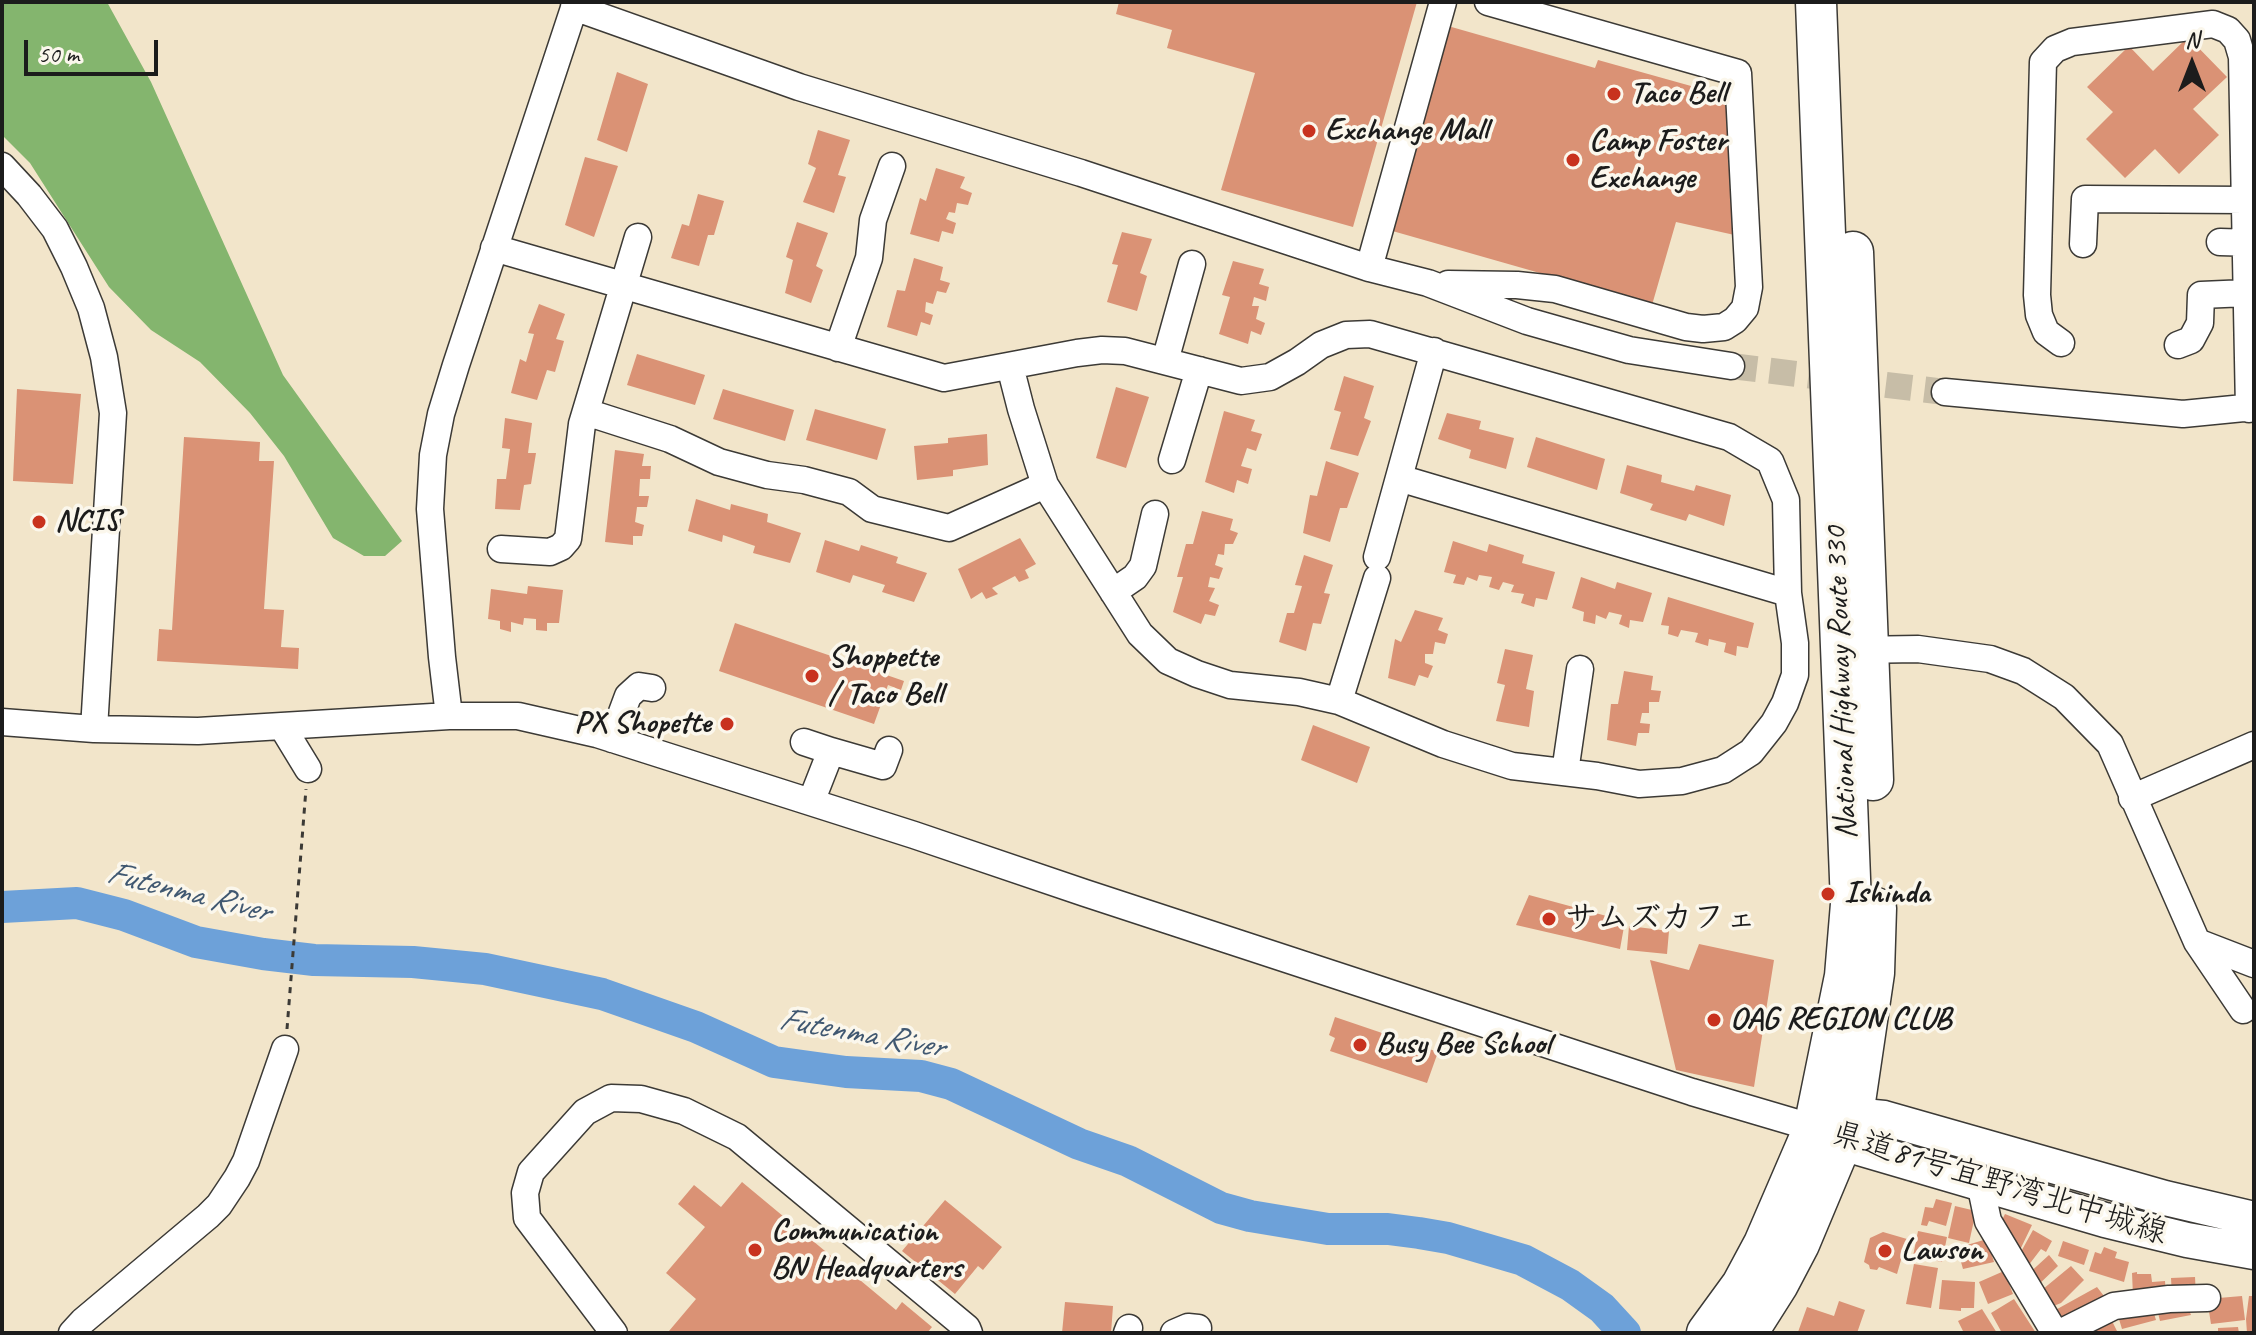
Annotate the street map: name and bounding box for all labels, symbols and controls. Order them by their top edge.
scale bar [28,24,162,74]
north arrow [2152,24,2232,104]
text: N [2185,26,2199,54]
text: 50 m [38,39,79,69]
place label: Taco Bell [1630,75,1726,113]
marker: Taco Bell [1605,85,1623,103]
place label: Exchange Mall [1325,112,1488,150]
marker: Exchange Mall [1300,122,1318,140]
place label: Camp Foster Exchange [1589,123,1726,198]
marker: Camp Foster Exchange [1564,151,1582,169]
place label: NCIS [55,503,119,541]
marker: NCIS [30,513,48,531]
street label: National Highway Route 330 [1817,526,1867,840]
place label: Shoppette / Taco Bell [828,639,942,714]
marker: Shoppette / Taco Bell [803,667,821,685]
place label: PX Shopette [574,705,711,743]
marker: PX Shopette [718,715,736,733]
water label: Futenma River [103,853,273,933]
place label: Ishinda [1844,875,1930,913]
marker: Ishinda [1819,885,1837,903]
place label: サムズカフェ [1565,900,1757,938]
marker: サムズカフェ [1540,910,1558,928]
water label: Futenma River [776,999,946,1069]
place label: OAG REGION CLUB [1730,1001,1951,1039]
marker: OAG REGION CLUB [1705,1011,1723,1029]
place label: Busy Bee School [1376,1026,1551,1064]
marker: Busy Bee School [1351,1036,1369,1054]
street label: 県道81号宜野湾北中城線 [1827,1115,2171,1253]
place label: Communication BN Headquarters [771,1213,962,1288]
place label: Lawson [1901,1232,1983,1270]
marker: Communication BN Headquarters [746,1241,764,1259]
marker: Lawson [1876,1242,1894,1260]

